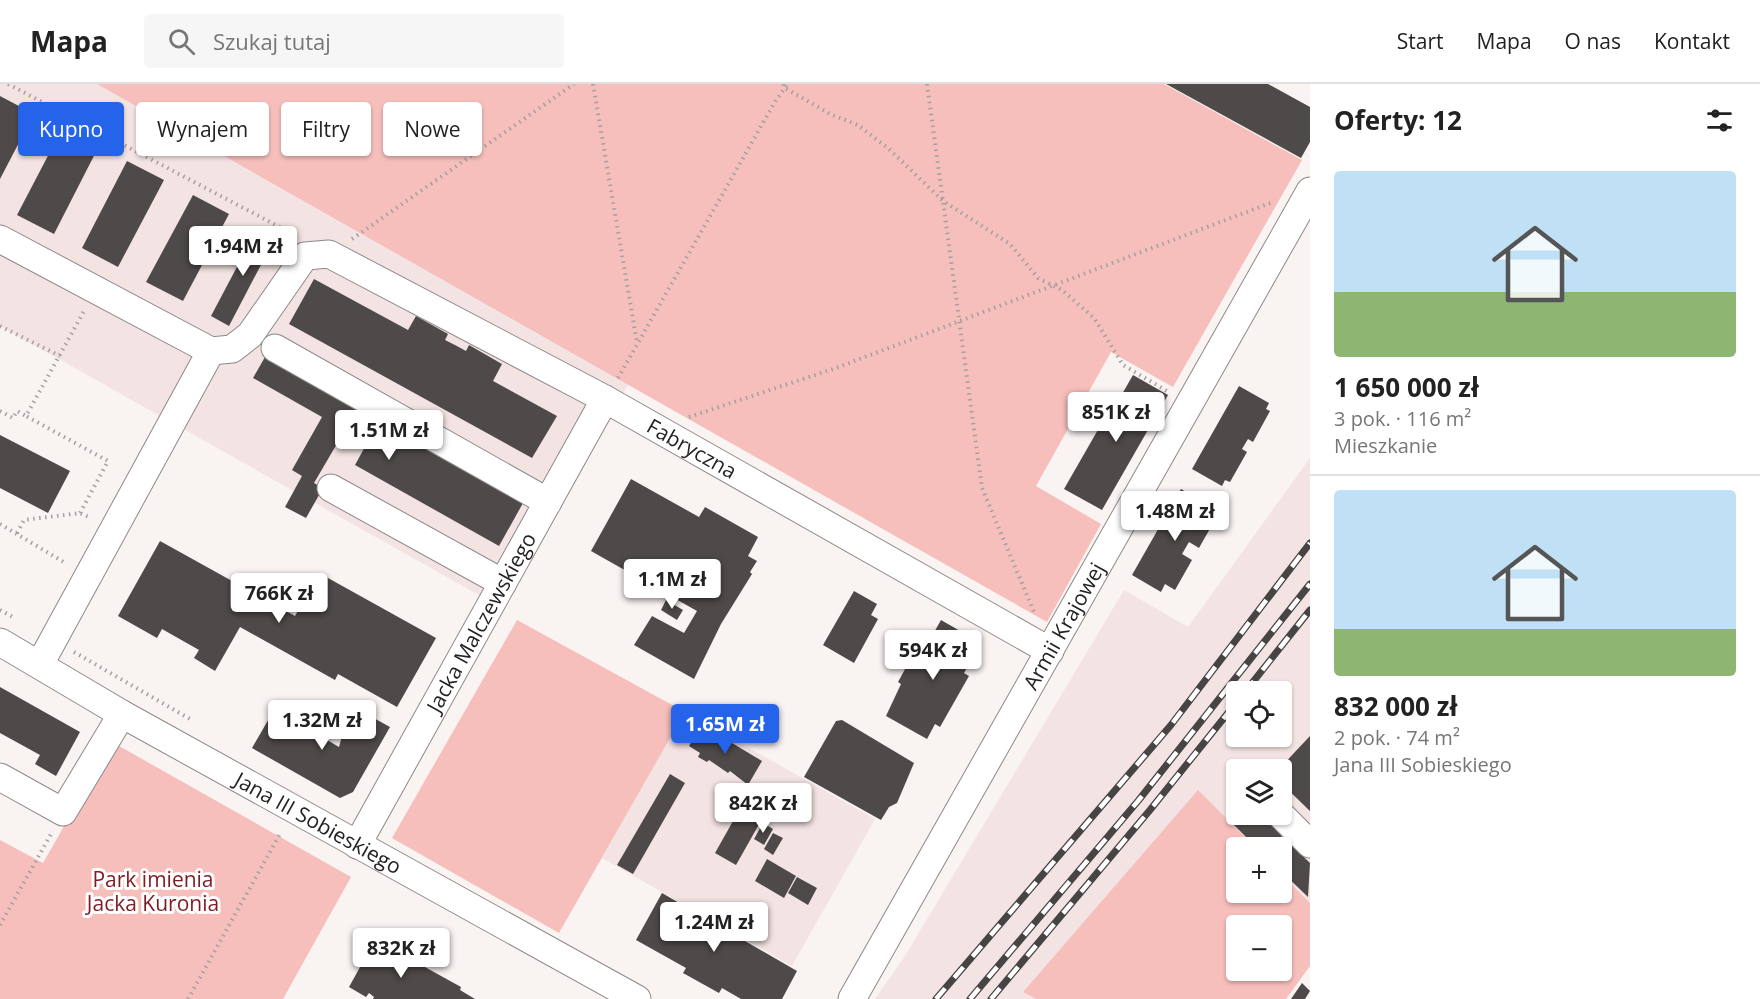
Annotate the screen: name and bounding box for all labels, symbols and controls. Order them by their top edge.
search box [144,14,564,68]
text: Mapa [30,22,108,60]
icon: search [165,25,198,58]
text: Szukaj tutaj [213,26,331,56]
text: Start [1397,27,1444,55]
text: Mapa [1477,27,1532,55]
text: O nas [1565,27,1621,55]
text: Kontakt [1654,27,1730,55]
chip: Kupno [18,102,124,156]
chip: Wynajem [136,102,269,156]
chip: Filtry [281,102,371,156]
chip: Nowe [383,102,482,156]
text: Oferty: 12 [1334,102,1462,138]
icon: filters [1703,104,1736,137]
icon: home [1481,210,1589,318]
pin: 1.94M zł [181,226,305,277]
text: 1.94M zł [203,232,283,259]
text: 1 650 000 zł [1334,369,1479,405]
pin: 851K zł [1061,392,1171,443]
text: 851K zł [1082,398,1150,425]
text: 3 pok. · 116 m² [1334,405,1471,432]
pin: 1.51M zł [327,410,451,461]
street label: Fabryczna [642,412,742,485]
text: 1.51M zł [349,416,429,443]
text: Mieszkanie [1334,432,1437,459]
pin: 1.48M zł [1113,491,1237,542]
text: 1.48M zł [1135,497,1215,524]
street label: Jacka Malczewskiego [419,527,542,719]
icon: home [1481,529,1589,637]
street label: Armii Krajowej [1016,557,1111,694]
pin: 1.1M zł [617,559,727,610]
text: 1.1M zł [638,565,706,592]
pin: 766K zł [224,573,334,624]
text: 766K zł [245,579,313,606]
pin: 594K zł [878,630,988,681]
text: 594K zł [899,636,967,663]
map controls [1226,681,1292,981]
button: locate [1226,681,1292,747]
text: 832 000 zł [1334,688,1457,724]
pin: 1.32M zł [260,700,384,751]
pin: 1.65M zł [663,704,787,755]
text: 1.32M zł [282,706,362,733]
text: 1.65M zł [685,710,765,737]
text: 2 pok. · 74 m² [1334,724,1460,751]
text: Jana III Sobieskiego [1334,751,1512,778]
button: layers [1226,759,1292,825]
street label: Jana III Sobieskiego [228,764,407,880]
pin: 842K zł [708,783,818,834]
text: 842K zł [729,789,797,816]
button: + [1226,837,1292,903]
park label: Park imienia Jacka Kuronia [85,865,219,917]
pin: 1.24M zł [652,902,776,953]
text: 1.24M zł [674,908,754,935]
button: − [1226,915,1292,981]
pin: 832K zł [346,928,456,979]
text: 832K zł [367,934,435,961]

